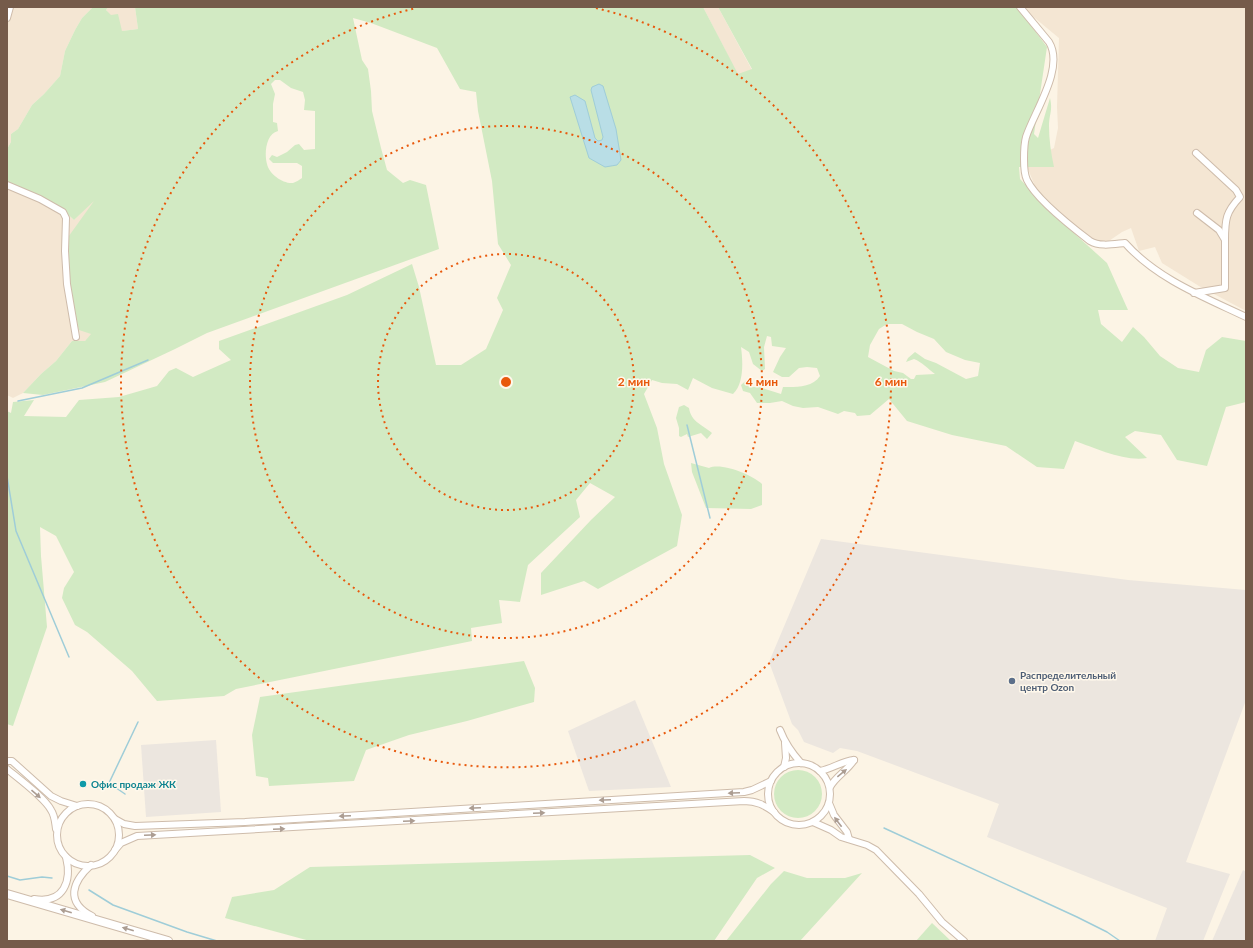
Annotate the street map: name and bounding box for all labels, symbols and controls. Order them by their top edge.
text: 2 мин [618,374,650,389]
text: 4 мин [746,374,778,389]
text: 6 мин [875,374,907,389]
centre of rings [499,375,513,389]
place label: Распределительный центр Ozon [1020,669,1116,693]
marker: Распределительный центр Ozon [1007,676,1017,686]
one-way arrow [836,769,847,778]
place label: Офис продаж ЖК [91,778,176,790]
marker: Офис продаж ЖК [78,779,88,789]
one-way arrow [728,789,740,796]
one-way arrow [31,790,42,799]
one-way arrow [599,797,611,804]
one-way arrow [468,805,481,811]
one-way arrow [533,810,545,817]
one-way arrow [339,812,351,819]
one-way arrow [834,816,843,827]
one-way arrow [403,818,416,824]
one-way arrow [273,825,285,832]
one-way arrow [144,832,156,839]
one-way arrow [60,908,72,914]
one-way arrow [121,926,133,932]

